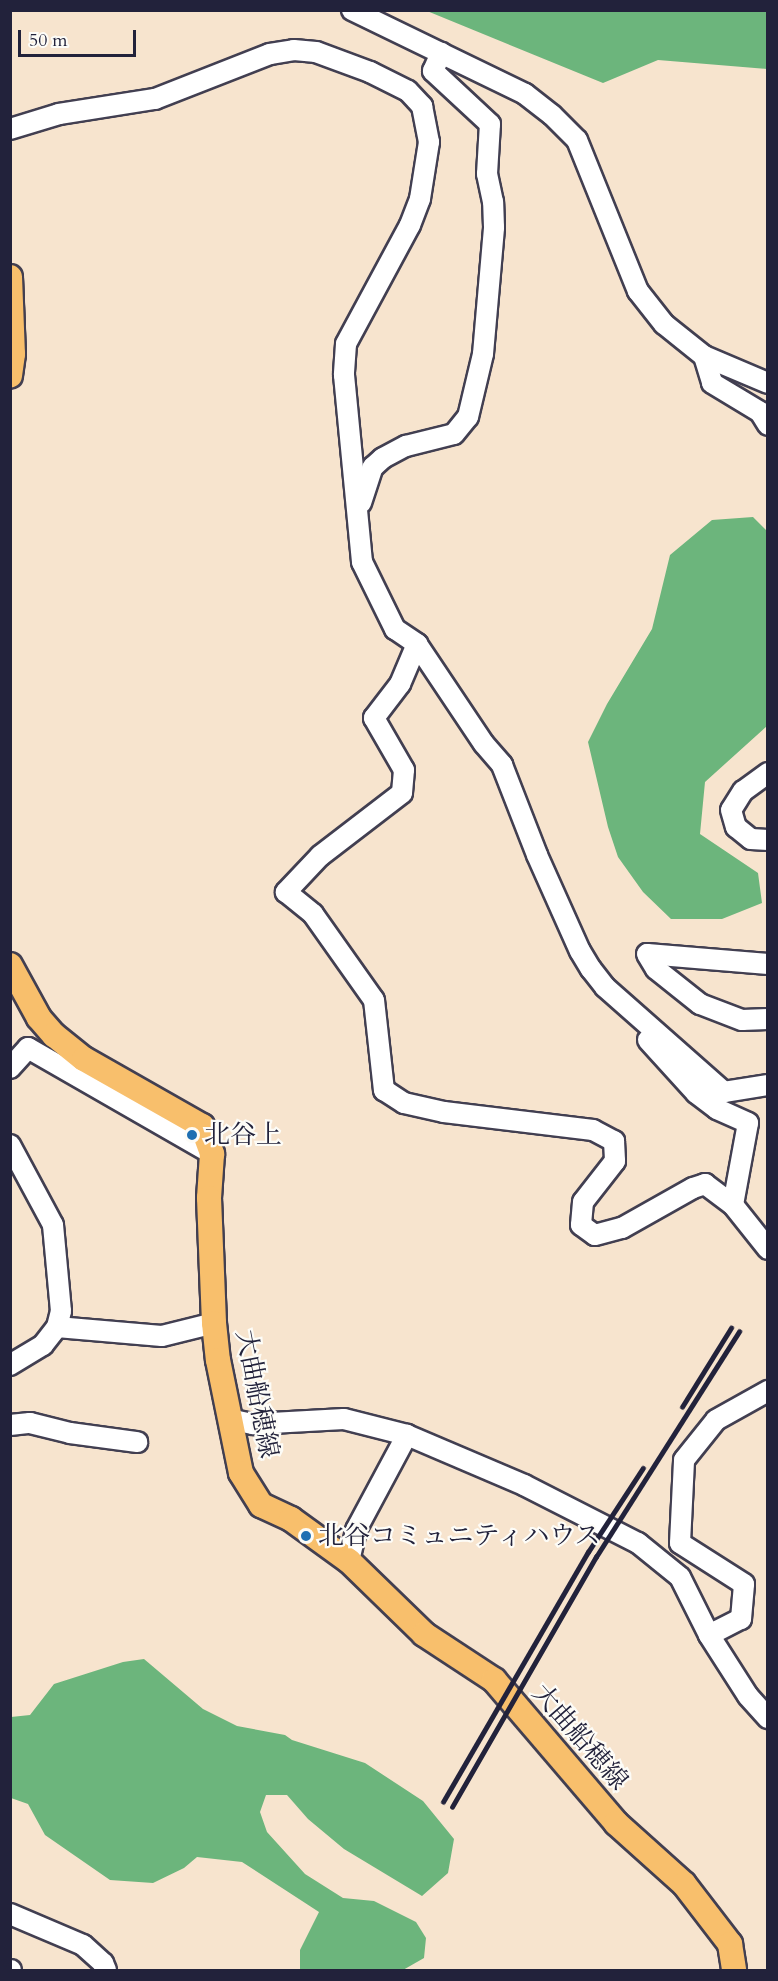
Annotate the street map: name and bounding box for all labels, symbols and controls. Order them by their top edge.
scale bar [21,18,140,56]
text: 50 m [29,28,68,53]
place label: 北谷上 [204,1119,282,1151]
marker: 北谷上 [185,1128,199,1142]
street label: 大曲船穂線 [229,1327,285,1461]
place label: 北谷コミュニティハウス [318,1520,604,1552]
marker: 北谷コミュニティハウス [299,1529,313,1543]
street label: 大曲船穂線 [526,1678,634,1796]

